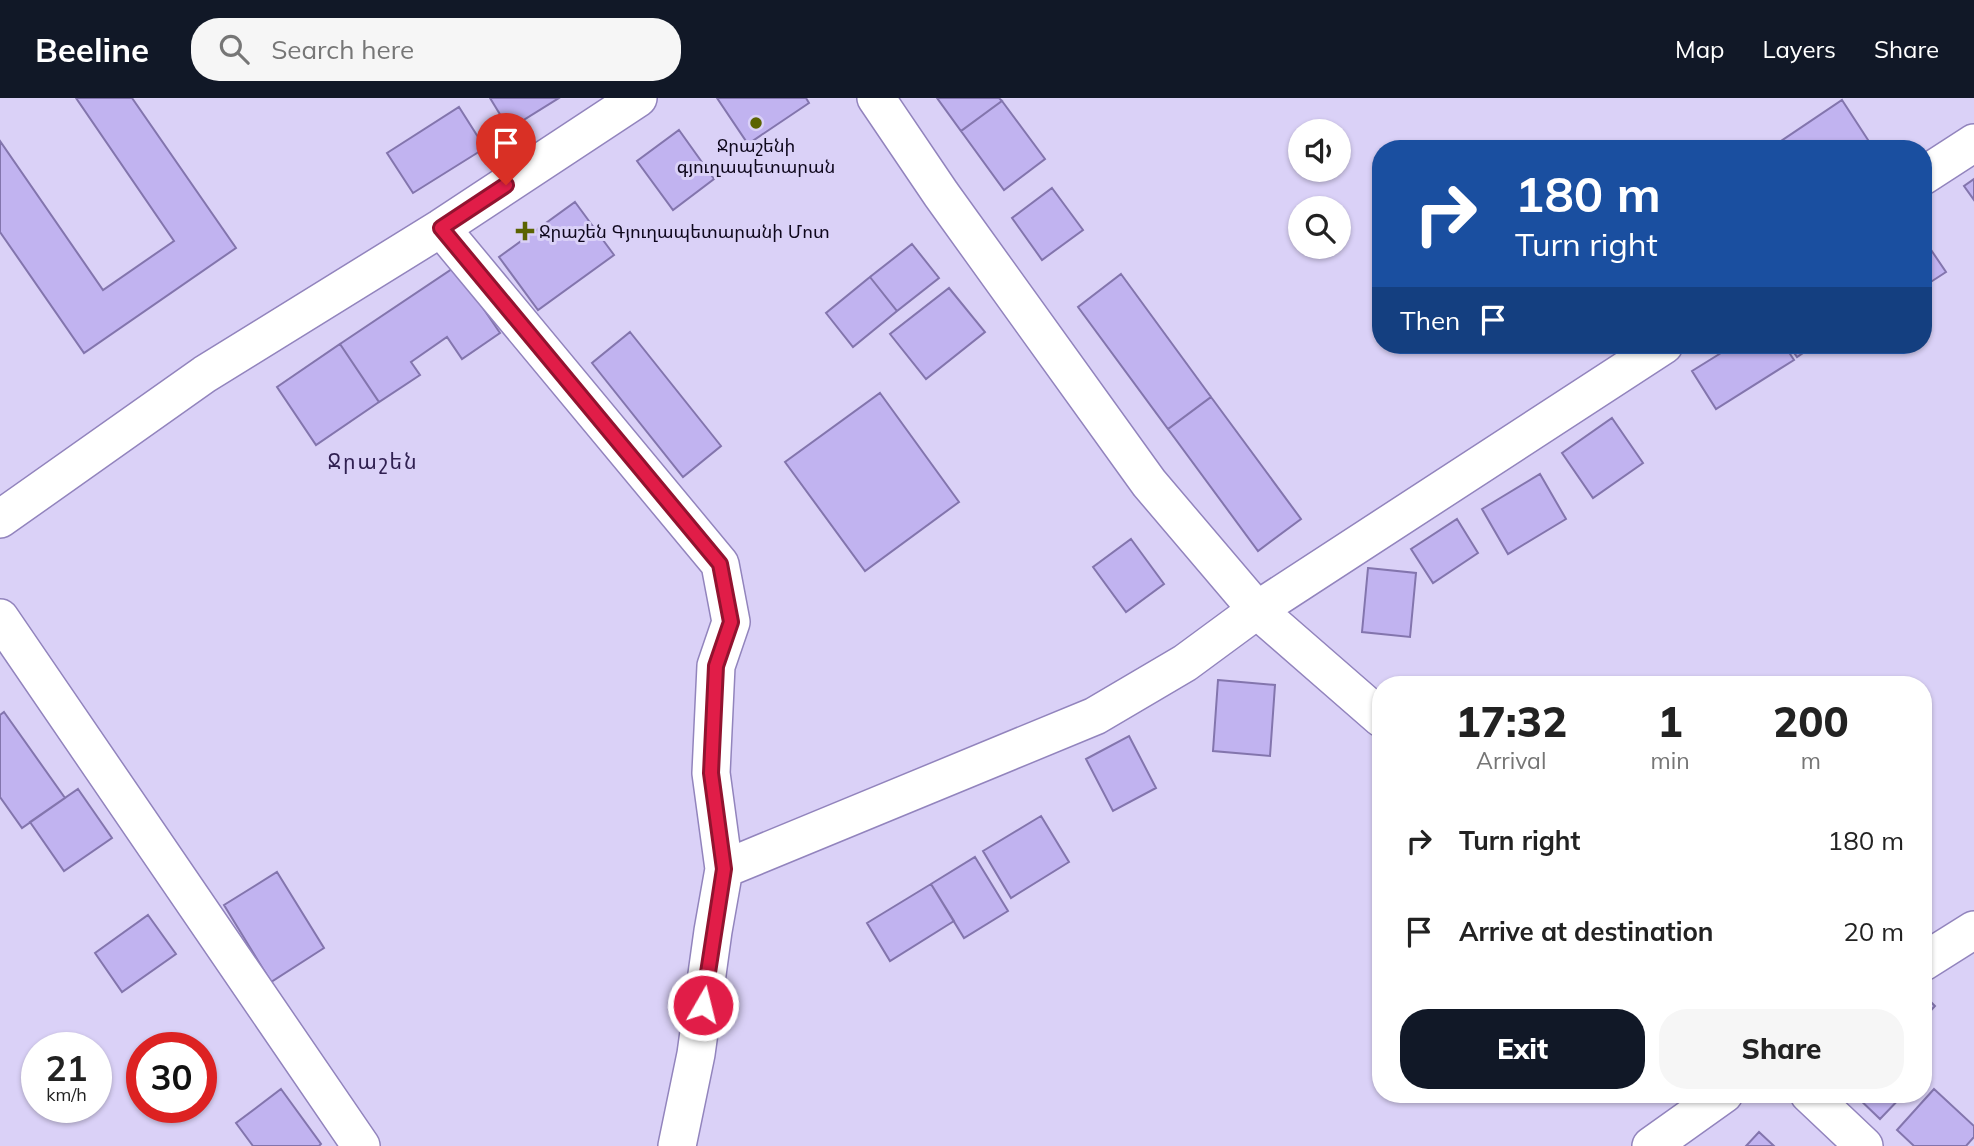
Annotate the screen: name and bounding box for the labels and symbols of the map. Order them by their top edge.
pin [476,113,536,185]
marker: Ջրաշենի գյուղապետարան [748,115,764,131]
place label: Ջրաշենի գյուղապետարան [677,134,835,178]
place label: Ջրաշեն Գյուղապետարանի Մոտ [539,220,830,243]
marker: Ջրաշեն Գյուղապետարանի Մոտ [517,223,533,239]
district label: Ջրաշեն [327,448,419,474]
position arrow [666,968,740,1042]
speed limit sign: 30 [126,1032,217,1123]

